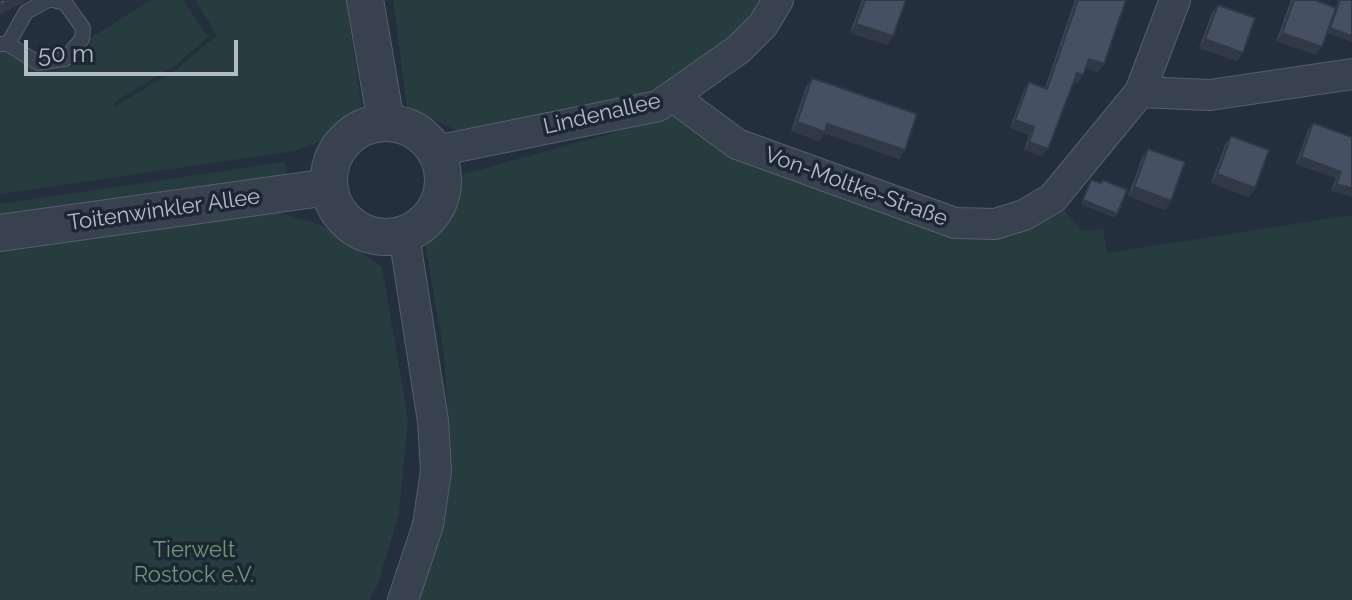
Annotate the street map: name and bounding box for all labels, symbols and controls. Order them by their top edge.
scale bar [28,24,242,74]
text: 50 m [38,39,94,68]
street label: Lindenallee [541,88,663,140]
street label: Von-Moltke-Straße [761,142,951,232]
street label: Toitenwinkler Allee [66,183,262,237]
park label: Tierwelt Rostock e.V. [134,537,254,588]

